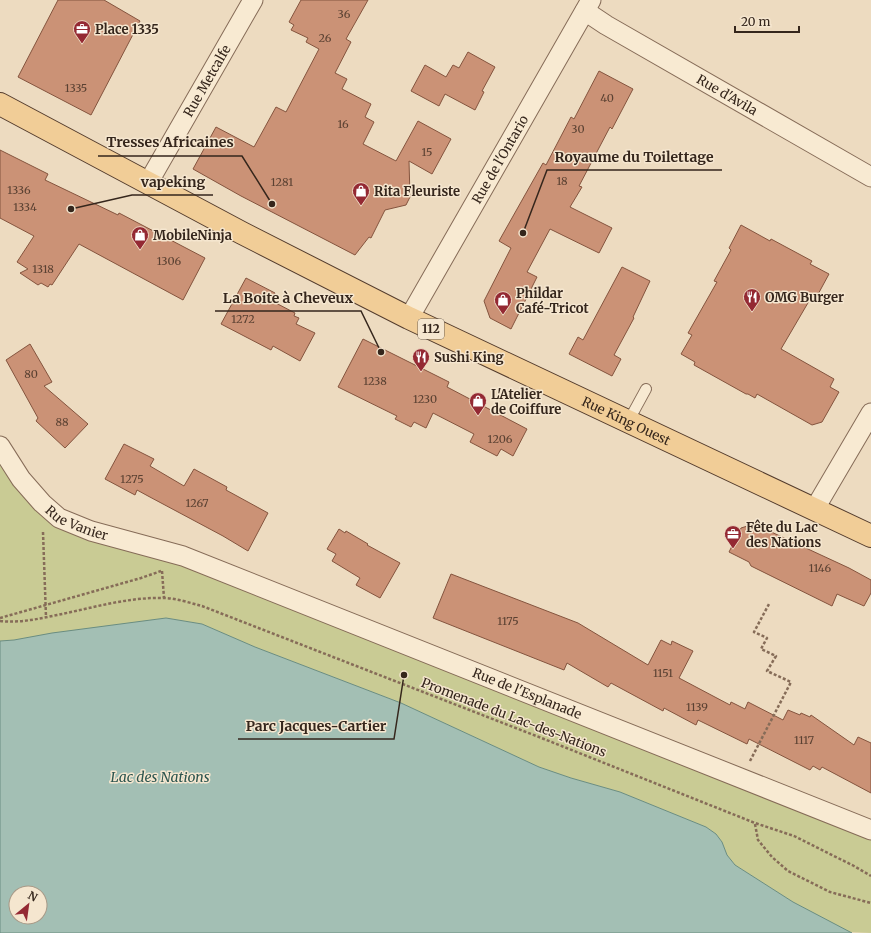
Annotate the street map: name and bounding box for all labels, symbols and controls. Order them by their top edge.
house number: 36 [338,7,351,21]
scale bar [735,8,799,34]
text: 20 m [741,14,770,29]
office icon: Place 1335 [72,19,92,44]
place label: Place 1335 [95,21,159,38]
house number: 26 [319,31,332,45]
street label: Rue Metcalfe [180,42,235,120]
street label: Rue d'Avila [693,71,761,119]
house number: 1335 [65,81,87,95]
house number: 40 [600,91,614,105]
street label: Rue de l'Ontario [468,112,533,207]
house number: 16 [337,117,349,131]
house number: 30 [571,122,585,136]
callout: Tresses Africaines [98,130,242,156]
text: Tresses Africaines [106,133,234,151]
callout: Royaume du Toilettage [547,144,722,170]
house number: 15 [421,145,433,159]
text: Royaume du Toilettage [555,148,714,166]
callout: vapeking [132,169,213,195]
text: vapeking [140,173,205,191]
house number: 18 [556,174,568,188]
house number: 1281 [271,175,293,189]
shop icon: Rita Fleuriste [351,181,371,206]
house number: 1336 [7,183,31,197]
place label: Rita Fleuriste [374,183,460,200]
house number: 1334 [13,200,37,214]
shop icon: MobileNinja [130,225,150,250]
place label: MobileNinja [153,227,232,244]
house number: 1306 [157,254,182,268]
house number: 1318 [32,262,54,276]
callout: La Boite à Cheveux [215,285,361,311]
place label: Phildar Café-Tricot [516,285,590,317]
restaurant icon: OMG Burger [742,287,762,312]
text: La Boite à Cheveux [223,289,353,307]
place label: OMG Burger [765,289,844,306]
shop icon: Phildar Café-Tricot [493,290,513,315]
house number: 1272 [231,312,255,326]
road number: 112 [418,319,444,339]
restaurant icon: Sushi King [411,347,431,372]
place label: Sushi King [434,349,504,366]
house number: 80 [24,367,38,381]
house number: 1238 [363,374,387,388]
place label: L'Atelier de Coiffure [491,386,561,418]
shop icon: L'Atelier de Coiffure [468,391,488,416]
house number: 1230 [413,392,437,406]
street label: Rue King Ouest [579,393,673,449]
house number: 88 [55,415,69,429]
house number: 1206 [488,432,513,446]
house number: 1275 [120,472,144,486]
house number: 1267 [185,496,209,510]
street label: Rue Vanier [42,502,110,544]
place label: Fête du Lac des Nations [746,519,821,551]
office icon: Fête du Lac des Nations [723,524,743,549]
house number: 1146 [809,561,832,575]
house number: 1175 [497,614,519,628]
street label: Rue de l'Esplanade [470,664,584,723]
house number: 1151 [653,666,673,680]
street label: Promenade du Lac-des-Nations [419,674,609,761]
house number: 1139 [686,700,708,714]
callout: Parc Jacques-Cartier [238,713,394,739]
text: Parc Jacques-Cartier [246,717,387,735]
house number: 1117 [794,733,814,747]
water label: Lac des Nations [110,768,210,786]
north arrow [8,885,48,925]
text: N [26,888,40,905]

